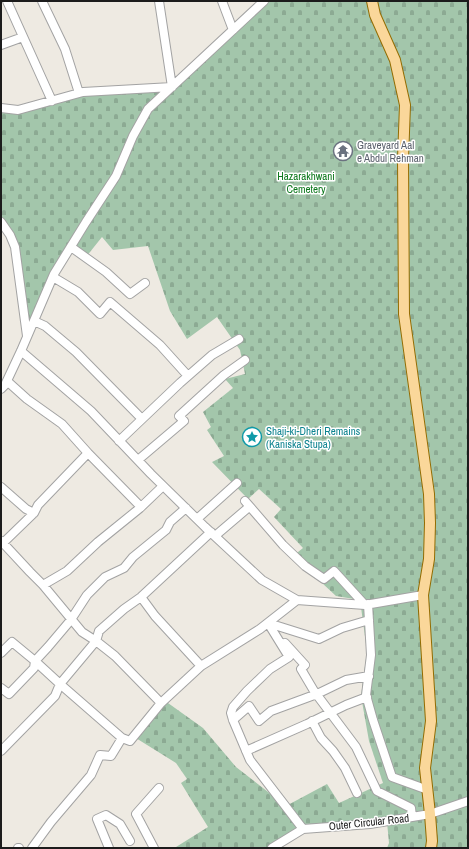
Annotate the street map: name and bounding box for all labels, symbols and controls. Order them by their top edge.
place label: Graveyard Aal e Abdul Rehman [357,138,424,165]
temple icon: Graveyard Aal e Abdul Rehman [332,140,354,162]
park label: Hazarakhwani Cemetery [277,169,335,196]
place label: Shaji-ki-Dheri Remains (Kaniska Stupa) [266,424,361,451]
place icon: Shaji-ki-Dheri Remains (Kaniska Stupa) [241,426,263,448]
street label: Outer Circular Road [328,811,410,833]

